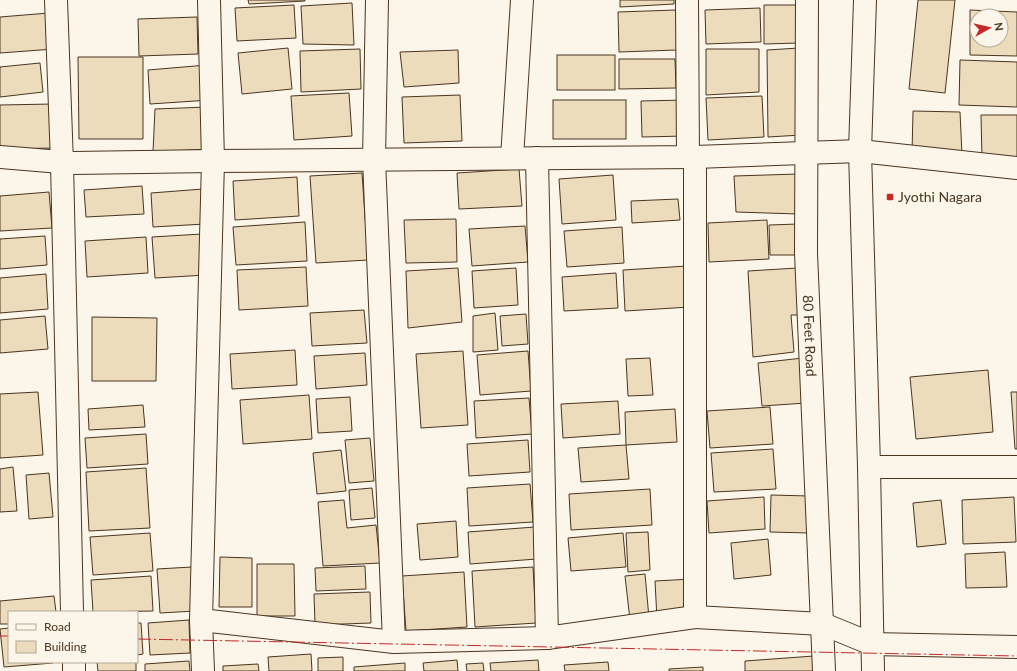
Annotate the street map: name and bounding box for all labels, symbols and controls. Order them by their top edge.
north arrow [969,8,1009,48]
text: N [992,21,1006,32]
place label: Jyothi Nagara [898,188,982,205]
marker: Jyothi Nagara [885,192,895,202]
street label: 80 Feet Road [800,295,820,377]
legend [8,611,138,663]
text: Road [44,619,71,634]
text: Building [44,639,87,654]

